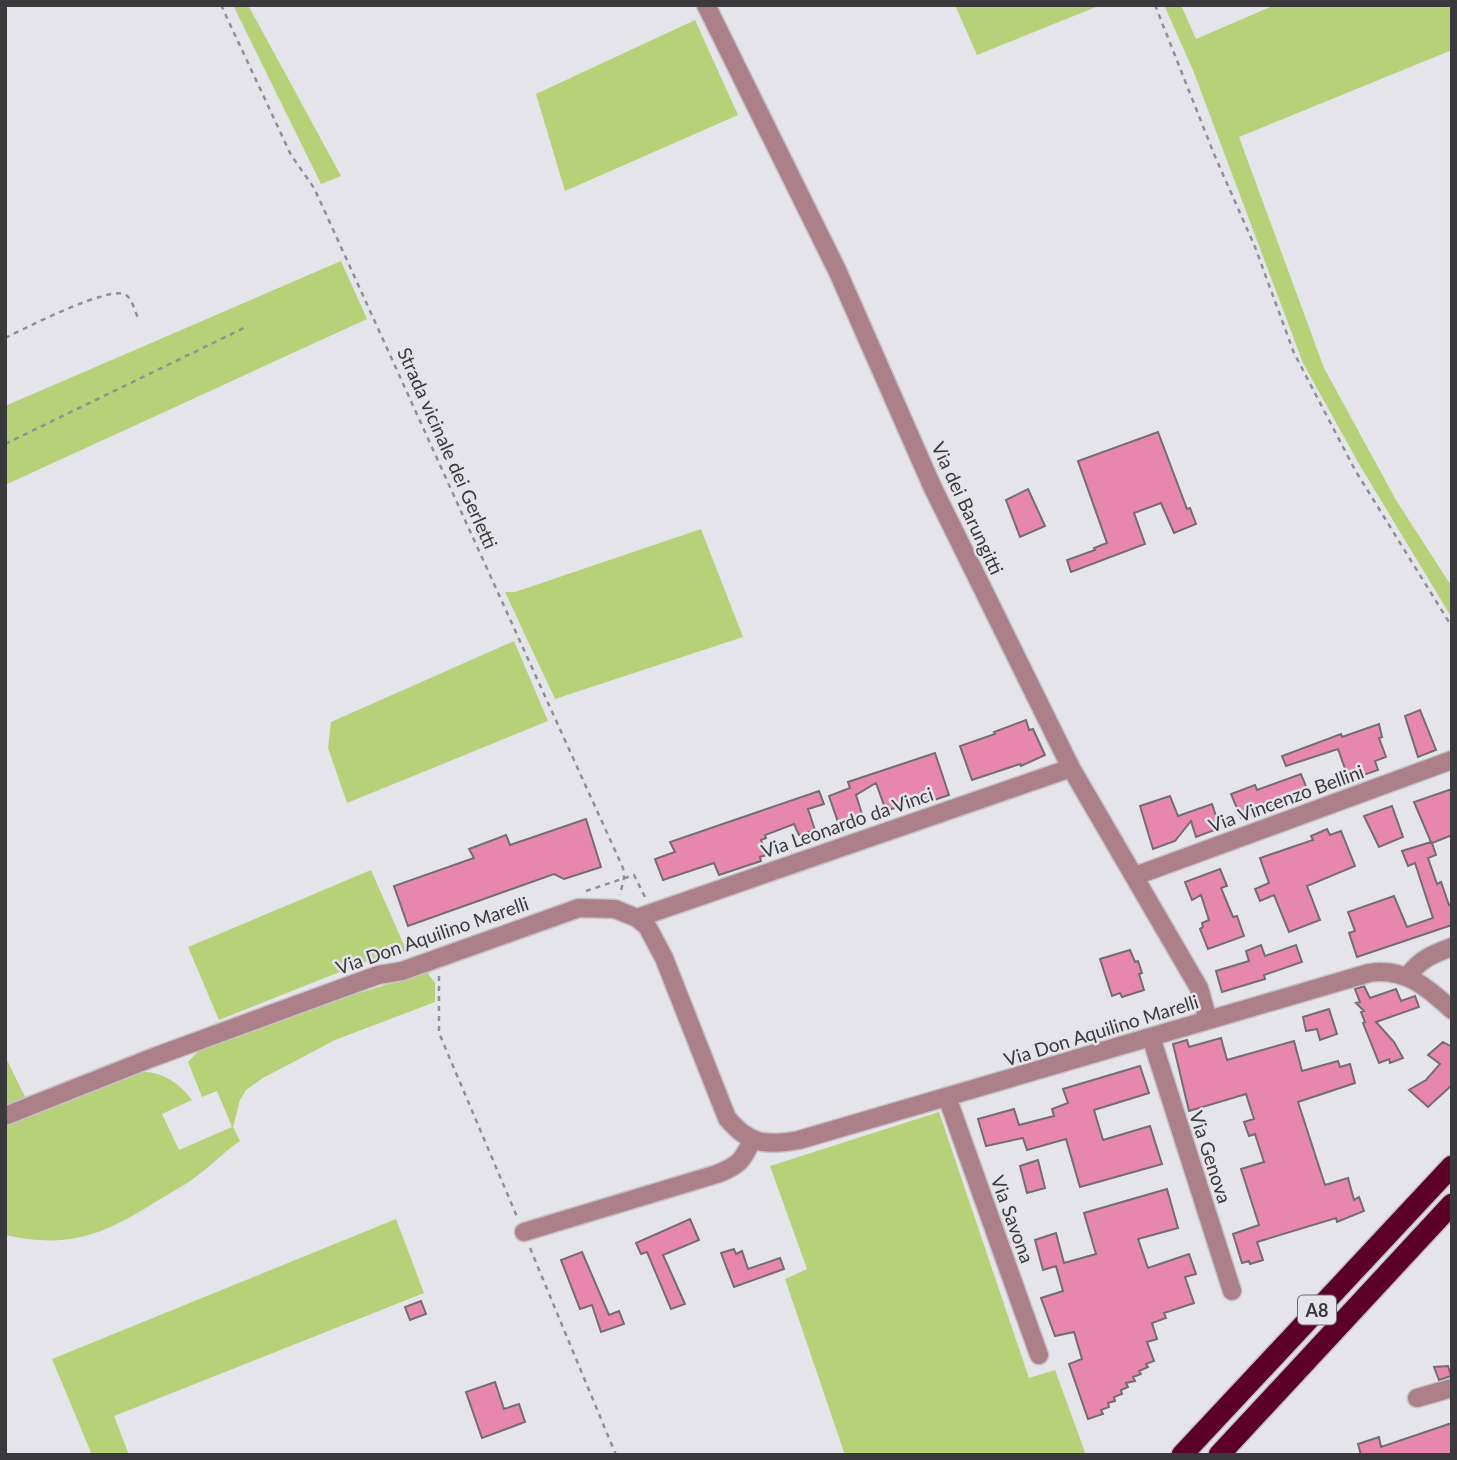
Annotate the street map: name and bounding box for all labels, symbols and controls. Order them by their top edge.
street label: Strada vicinale dei Gerletti [393,344,503,552]
street label: Via dei Barungitti [927,438,1009,578]
street label: Via Vincenzo Bellini [1205,759,1367,837]
street label: Via Leonardo da Vinci [758,782,936,862]
street label: Via Don Aquilino Marelli [333,891,531,979]
street label: Via Don Aquilino Marelli [1001,989,1201,1071]
street label: Via Genova [1185,1108,1237,1206]
street label: Via Savona [987,1172,1039,1266]
road number: A8 [1298,1296,1336,1324]

